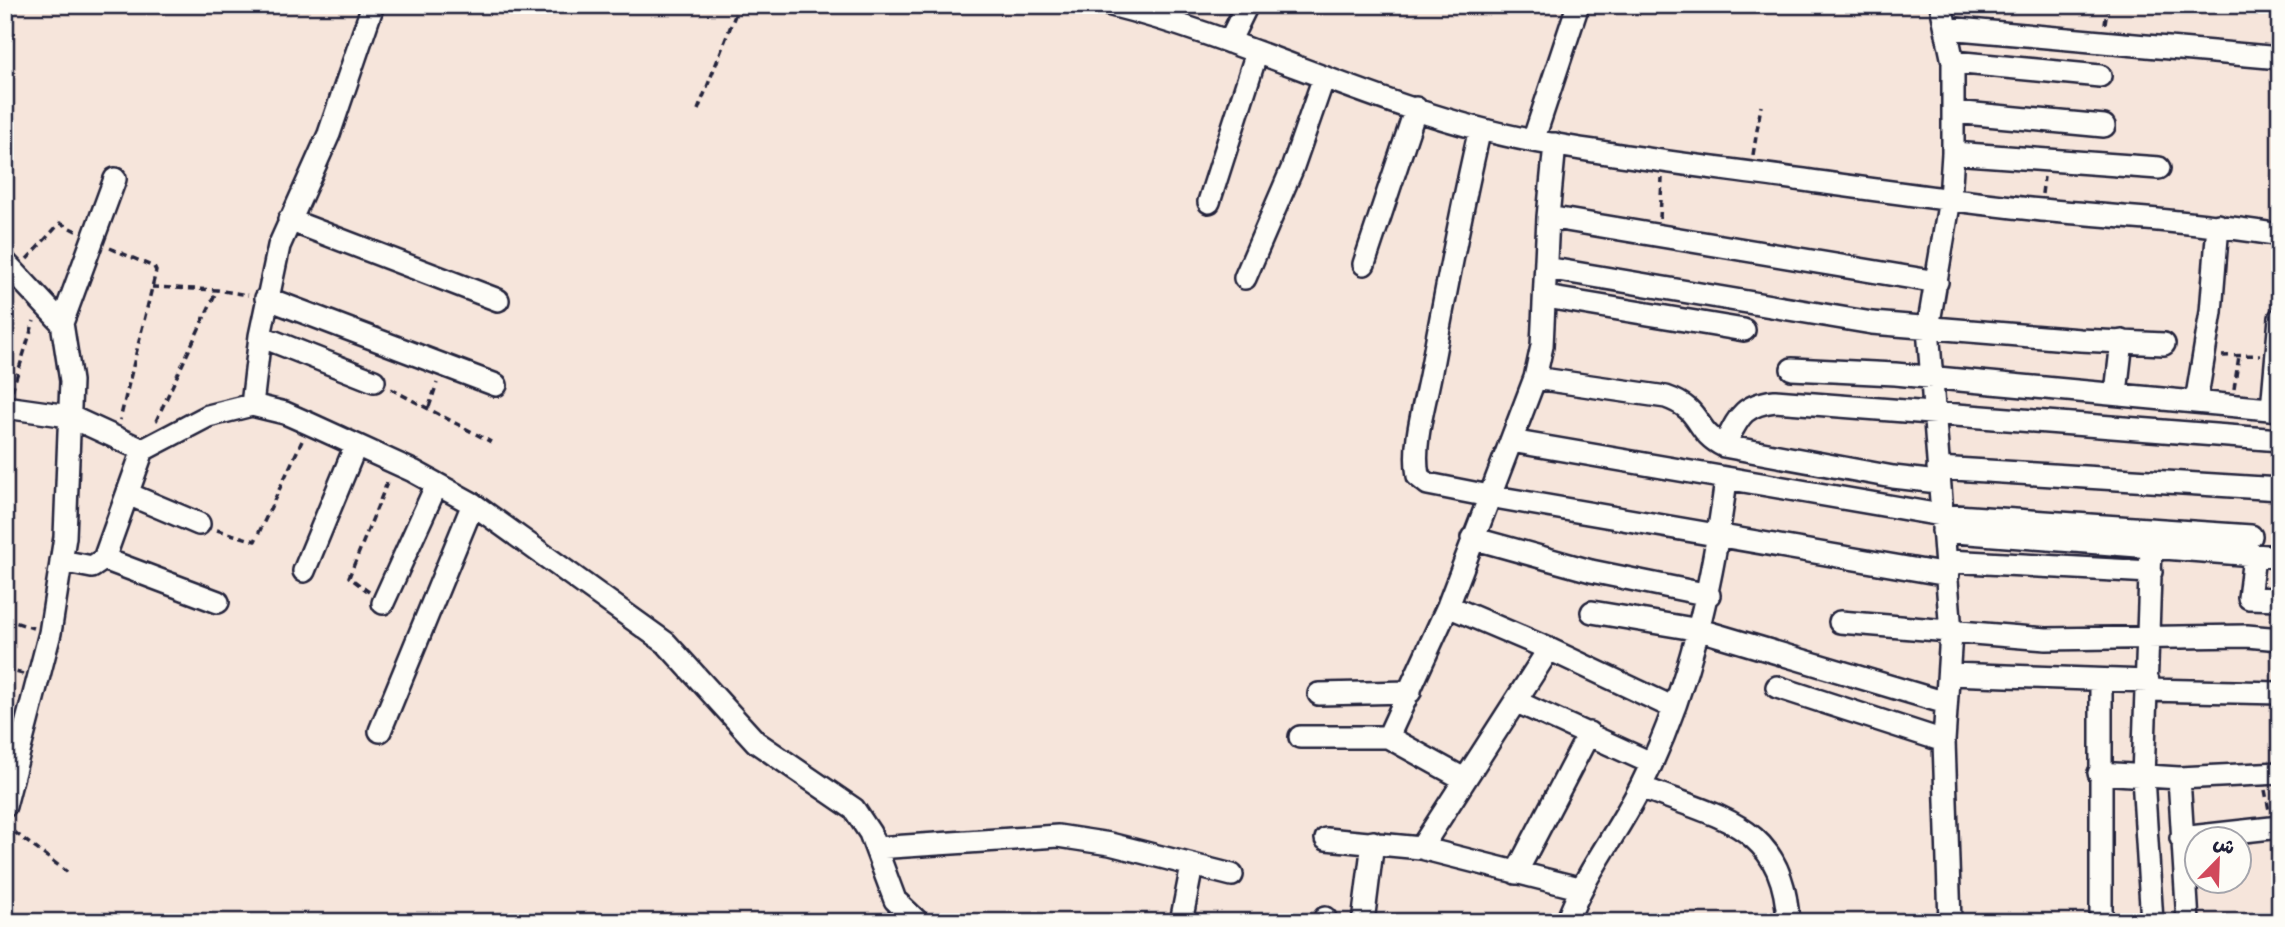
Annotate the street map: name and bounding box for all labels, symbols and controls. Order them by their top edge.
north arrow [2184,825,2254,895]
text: ش [2209,829,2239,862]

